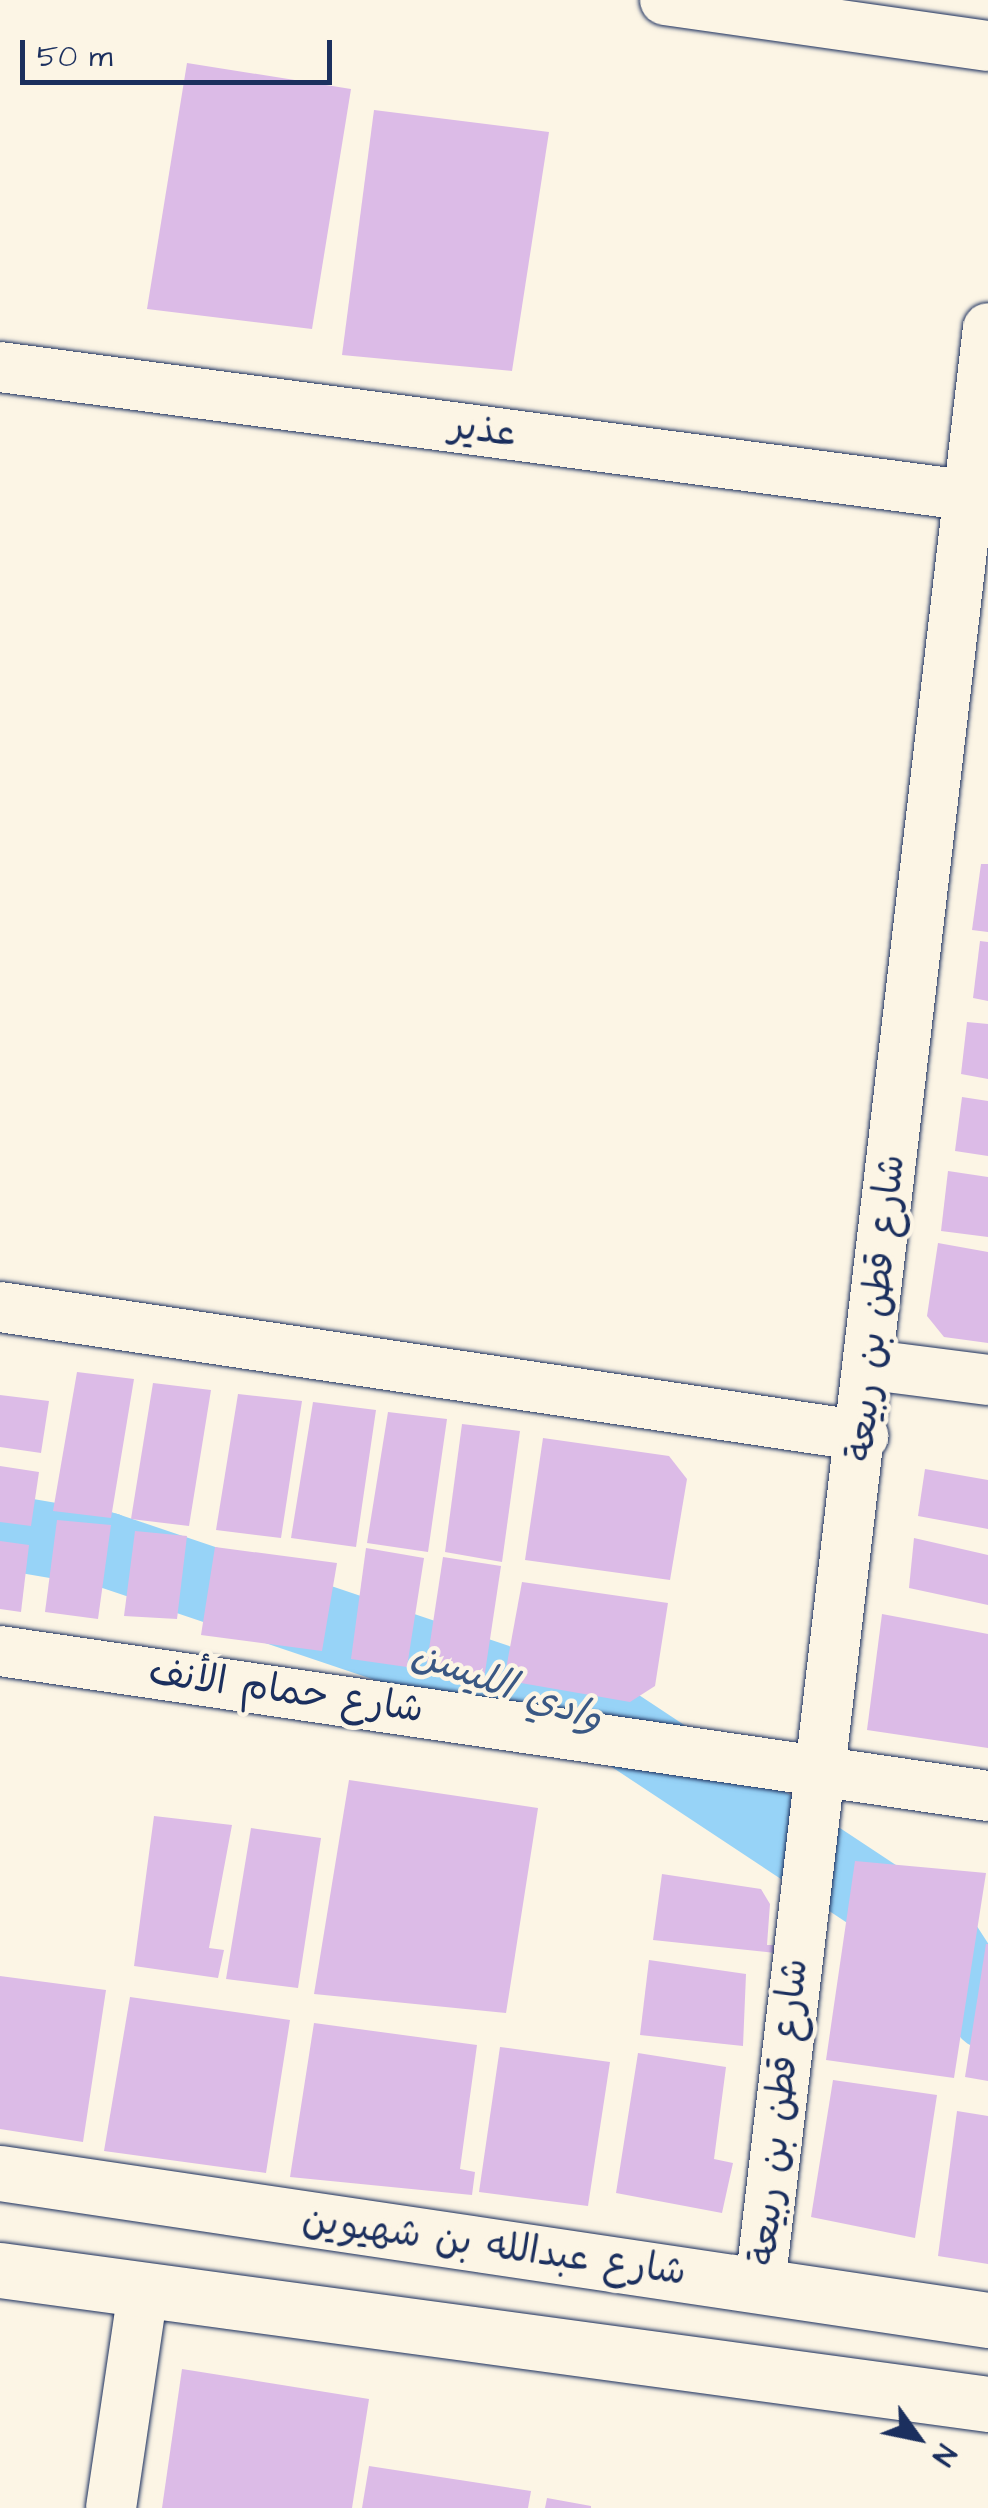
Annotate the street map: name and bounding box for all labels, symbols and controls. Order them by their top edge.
scale bar [25,20,338,82]
text: 50 m [37,36,113,78]
street label: عذير [447,404,519,458]
street label: شارع قطن بن ربيعة [838,1152,916,1464]
water label: وادي الليسن [405,1630,609,1744]
street label: شارع حمام الأنف [146,1650,426,1734]
street label: شارع قطن بن ربيعة [741,1956,819,2268]
street label: شارع عبدالله بن شهيوين [299,2198,689,2296]
north arrow [868,2388,968,2488]
text: N [922,2437,965,2473]

